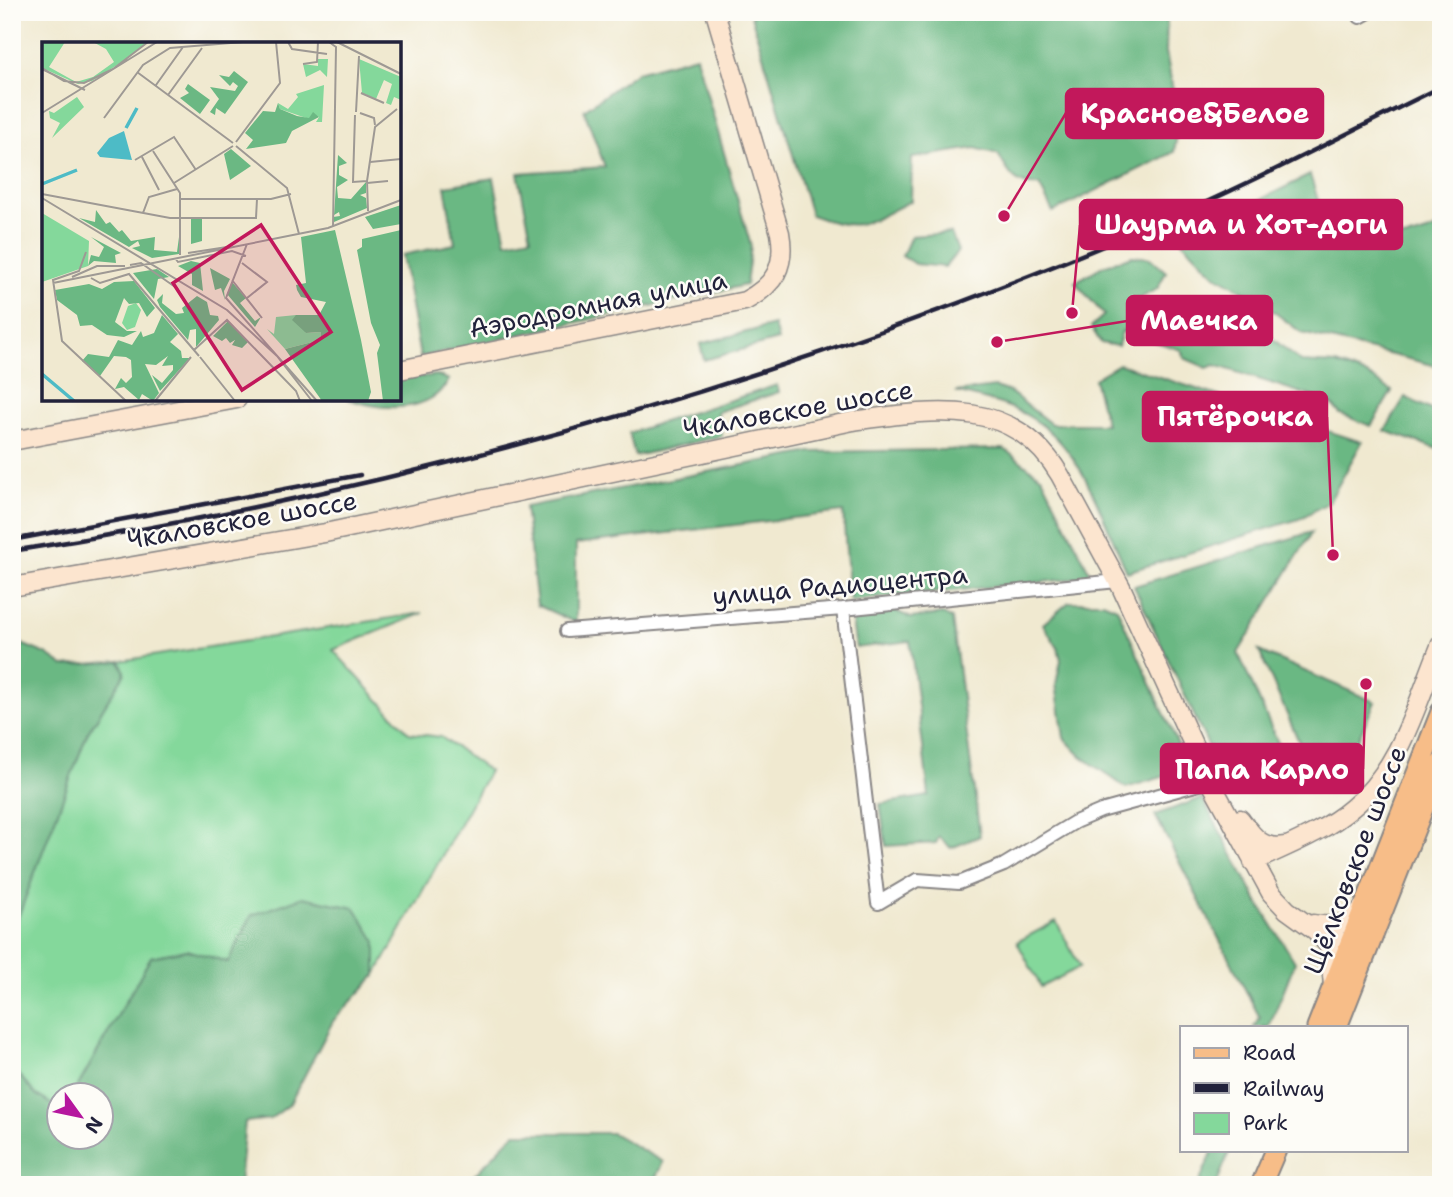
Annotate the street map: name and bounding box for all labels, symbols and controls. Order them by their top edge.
inset map [42,42,401,401]
callout: Красное&Белое [1066,89,1323,138]
text: Красное&Белое [1080,94,1310,132]
callout: Шаурма и Хот-доги [1080,200,1402,249]
text: Шаурма и Хот-доги [1094,205,1388,243]
street label: Аэродромная улица [466,261,730,346]
callout: Маечка [1127,296,1272,345]
text: Маечка [1140,301,1258,339]
street label: Чкаловское шоссе [680,371,916,446]
callout: Пятёрочка [1143,392,1327,441]
text: Пятёрочка [1157,397,1313,435]
street label: Чкаловское шоссе [124,482,360,557]
street label: улица Радиоцентра [711,556,969,613]
street label: Щёлковское шоссе [1295,741,1414,979]
callout: Папа Карло [1161,744,1363,793]
text: Папа Карло [1175,750,1349,788]
legend [1180,1026,1408,1152]
text: Road [1243,1039,1296,1067]
text: Railway [1243,1075,1325,1103]
north arrow [46,1082,116,1152]
text: Park [1243,1109,1288,1137]
text: N [79,1112,108,1138]

